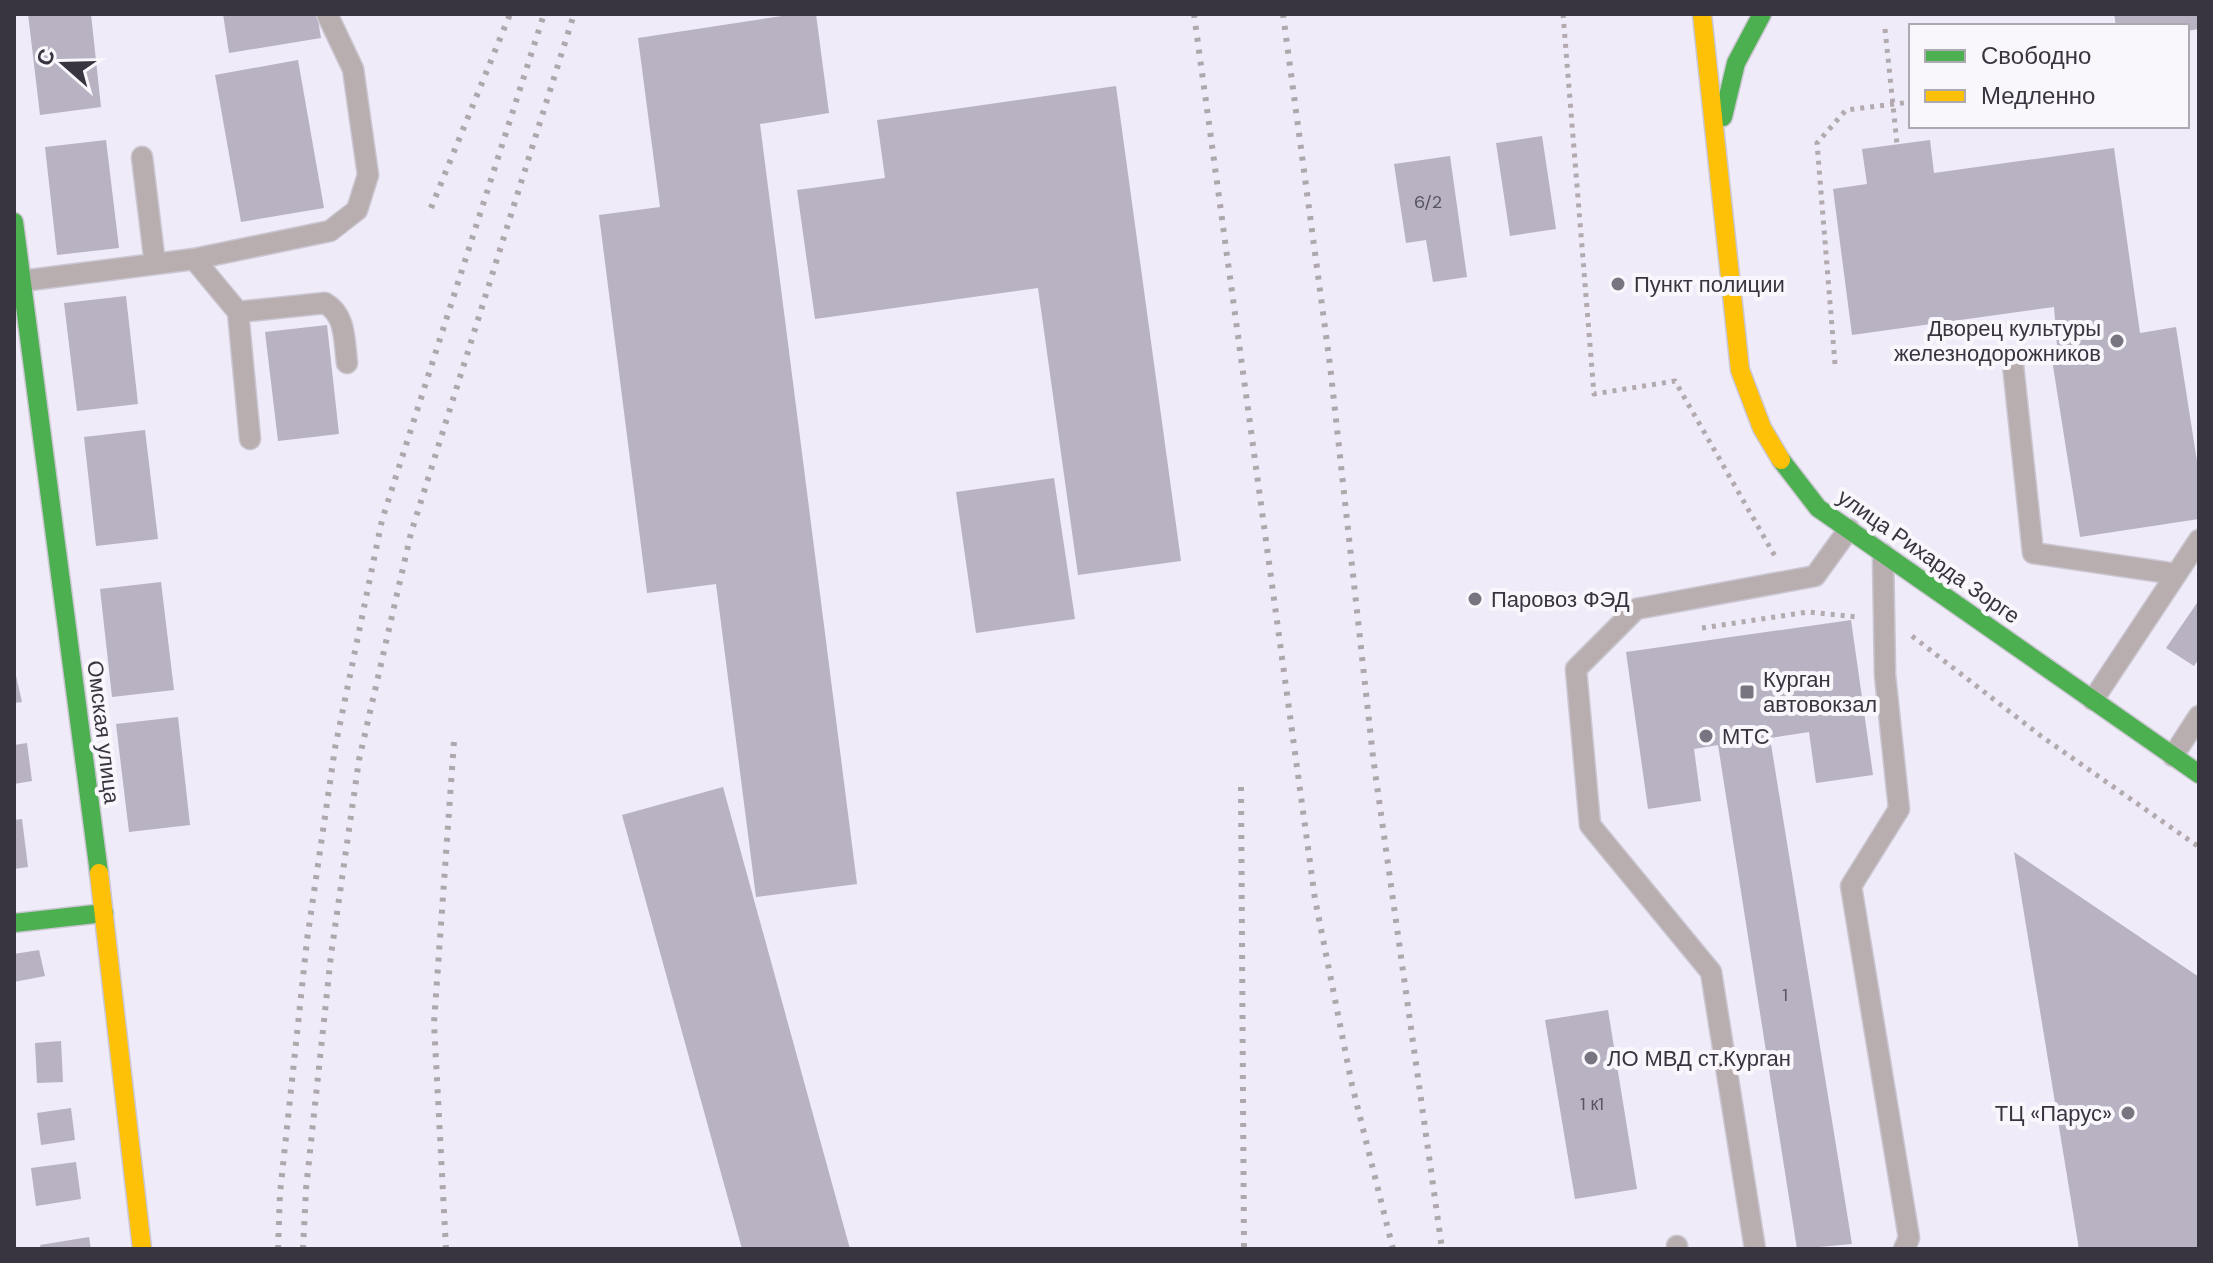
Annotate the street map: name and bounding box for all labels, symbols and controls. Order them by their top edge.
north arrow [24,24,104,104]
legend [1909,24,2189,128]
text: Свободно [1981,40,2091,71]
text: С [29,45,62,70]
text: Медленно [1981,80,2095,111]
house number: 6/2 [1414,190,1442,214]
place label: Пункт полиции [1634,270,1785,299]
marker: Пункт полиции [1609,275,1627,293]
place label: Дворец культуры железнодорожников [1894,314,2101,368]
marker: Дворец культуры железнодорожников [2108,332,2126,350]
street label: улица Рихарда Зорге [1832,482,2026,630]
place label: Паровоз ФЭД [1491,585,1630,614]
marker: Паровоз ФЭД [1466,590,1484,608]
street label: Омская улица [80,659,127,806]
place label: Курган автовокзал [1763,665,1877,719]
marker: Курган автовокзал [1738,683,1756,701]
place label: МТС [1722,722,1770,751]
marker: МТС [1697,727,1715,745]
house number: 1 [1782,983,1788,1007]
place label: ЛО МВД ст.Курган [1607,1044,1791,1073]
marker: ЛО МВД ст.Курган [1582,1049,1600,1067]
house number: 1 к1 [1580,1092,1604,1116]
place label: ТЦ «Парус» [1995,1099,2112,1128]
marker: ТЦ «Парус» [2119,1104,2137,1122]

